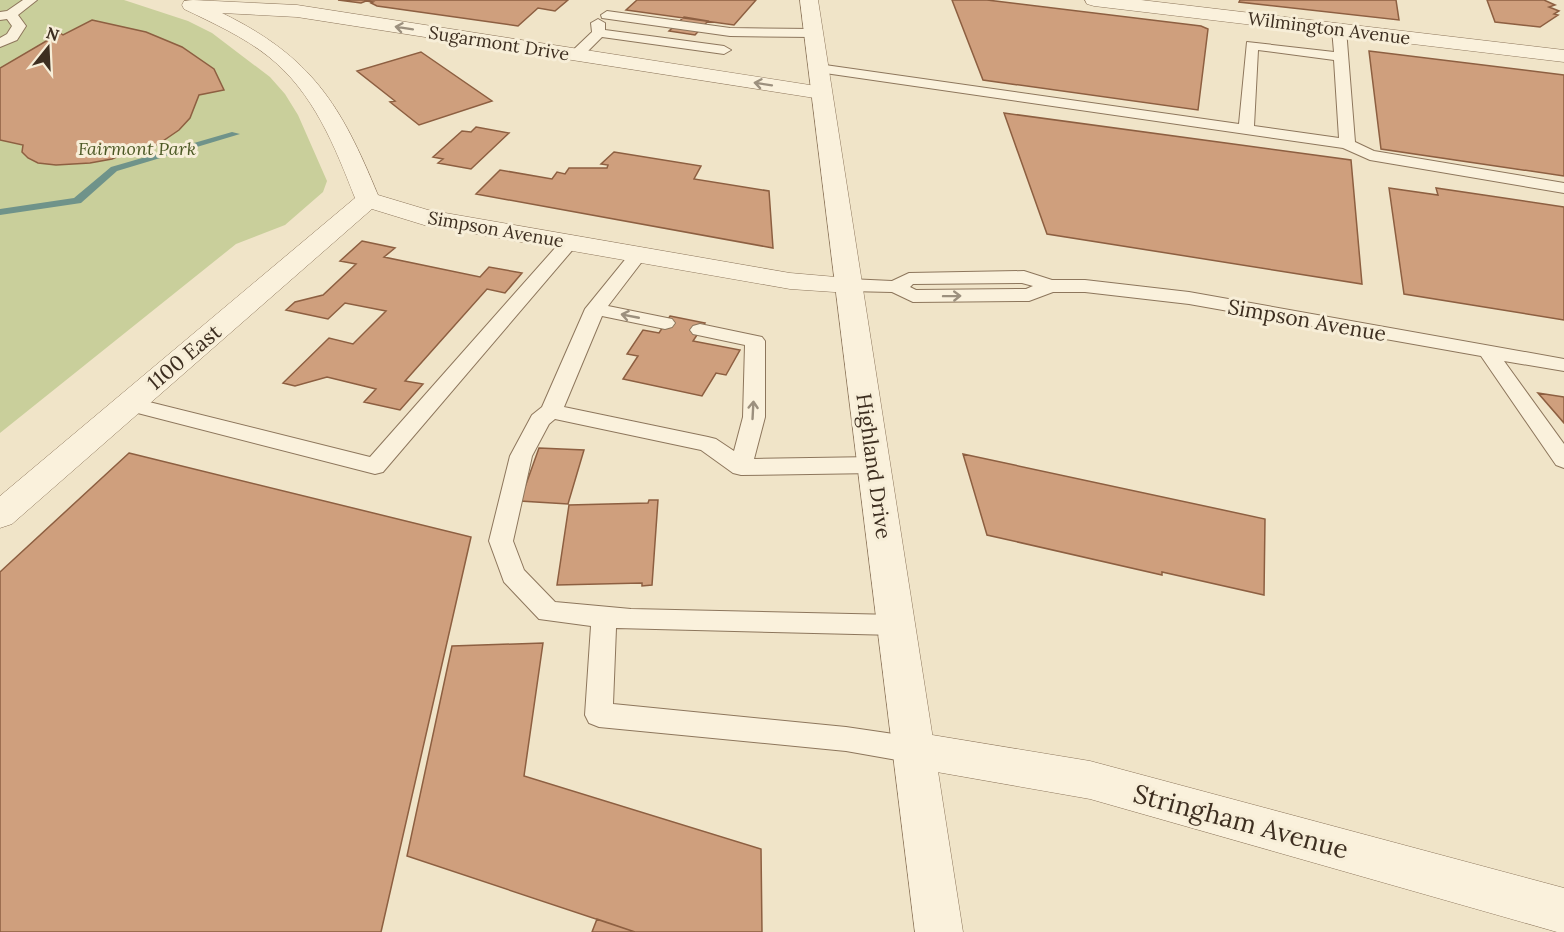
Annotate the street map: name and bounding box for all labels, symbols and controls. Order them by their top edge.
street label: Wilmington Avenue [1246,7,1412,49]
north arrow [18,18,78,78]
street label: Sugarmont Drive [427,21,571,66]
text: N [44,22,62,45]
one-way arrow [395,23,415,34]
one-way arrow [754,79,773,90]
park label: Fairmont Park [78,137,196,160]
street label: Simpson Avenue [426,206,566,252]
one-way arrow [942,290,962,302]
street label: Simpson Avenue [1226,293,1388,347]
one-way arrow [621,310,641,321]
street label: 1100 East [141,318,227,396]
street label: Highland Drive [850,391,898,541]
one-way arrow [748,401,759,420]
street label: Stringham Avenue [1130,776,1352,866]

